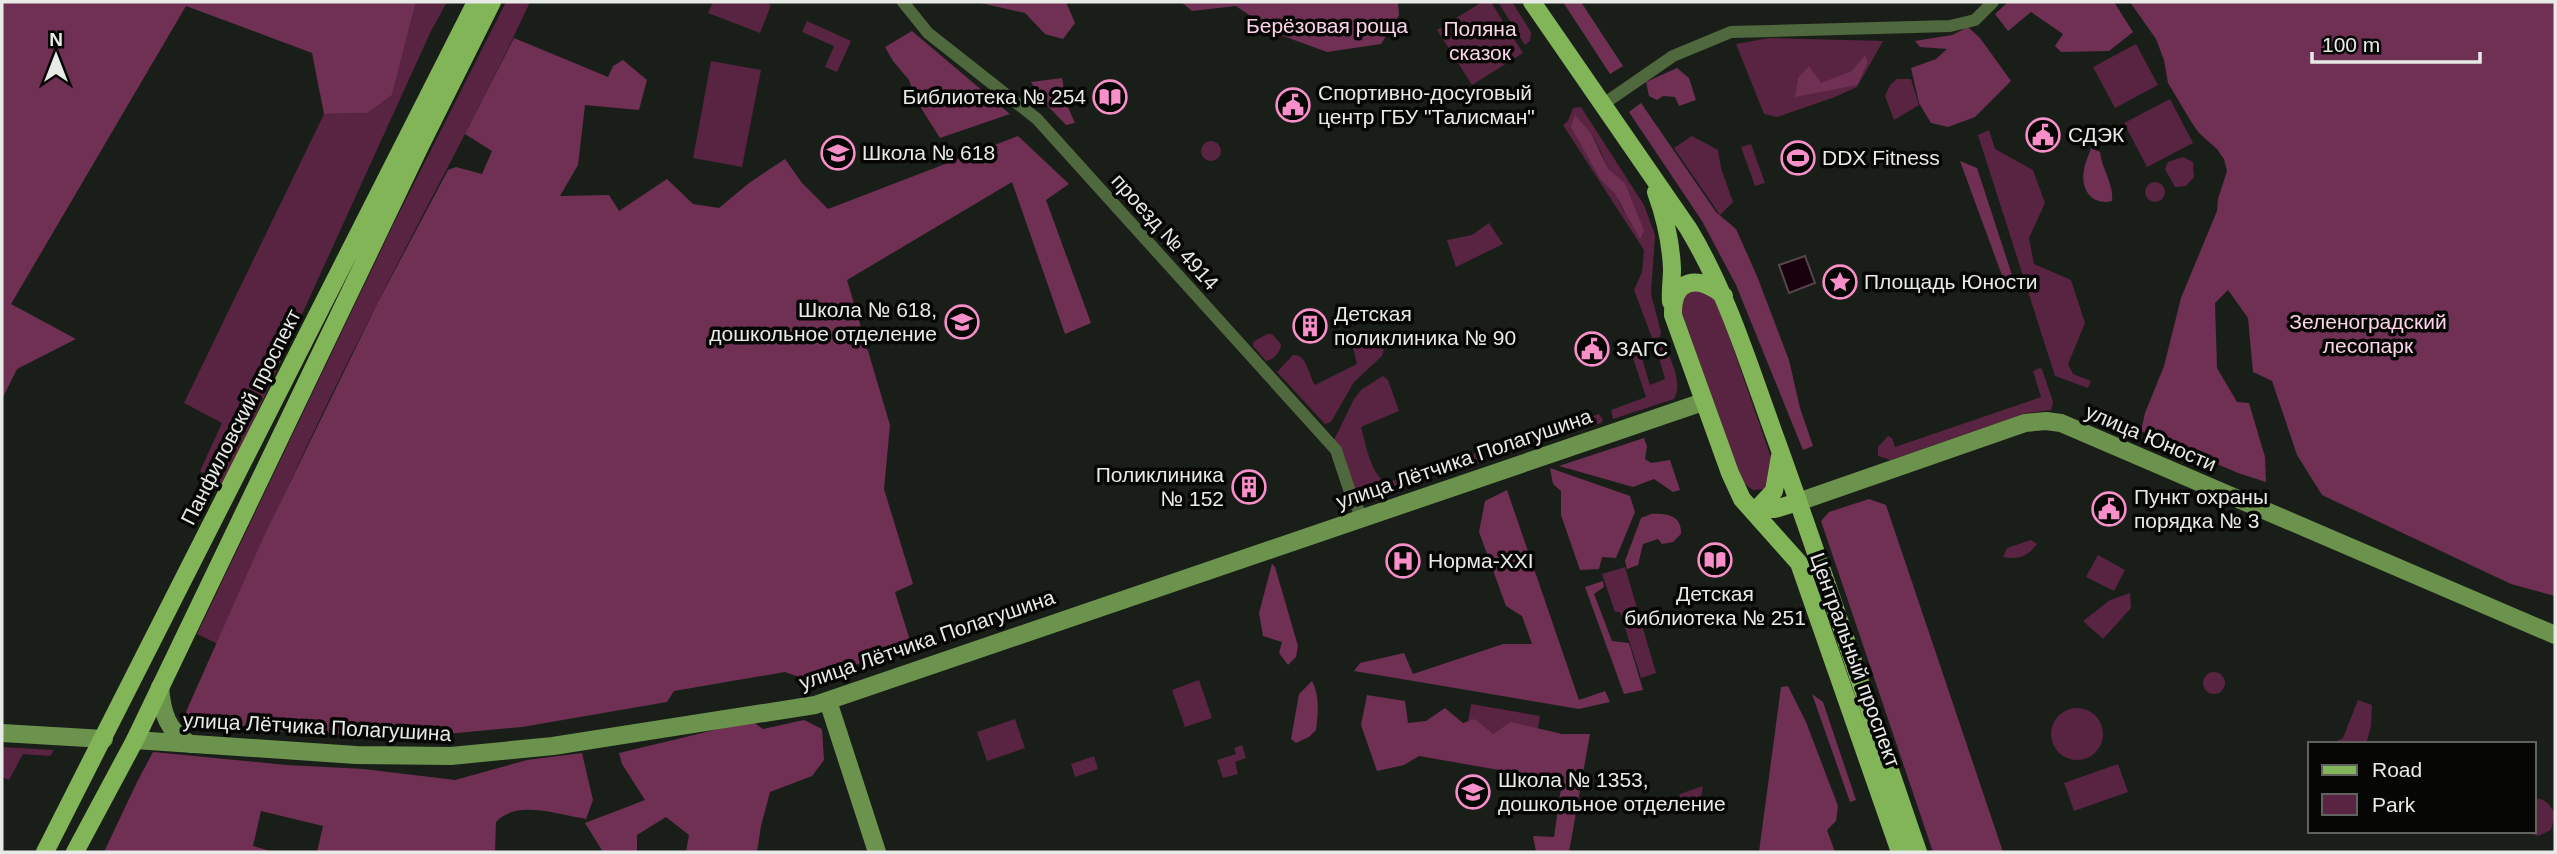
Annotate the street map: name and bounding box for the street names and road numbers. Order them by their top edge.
street label: проезд № 4914 [1107,169,1224,295]
street label: Панфиловский проспект [176,305,305,528]
street label: улица Юности [2082,400,2220,475]
street label: улица Лётчика Полагушина [1333,404,1595,513]
street label: Центральный проспект [1806,549,1905,771]
street label: улица Лётчика Полагушина [796,585,1058,694]
street label: улица Лётчика Полагушина [182,708,452,745]

